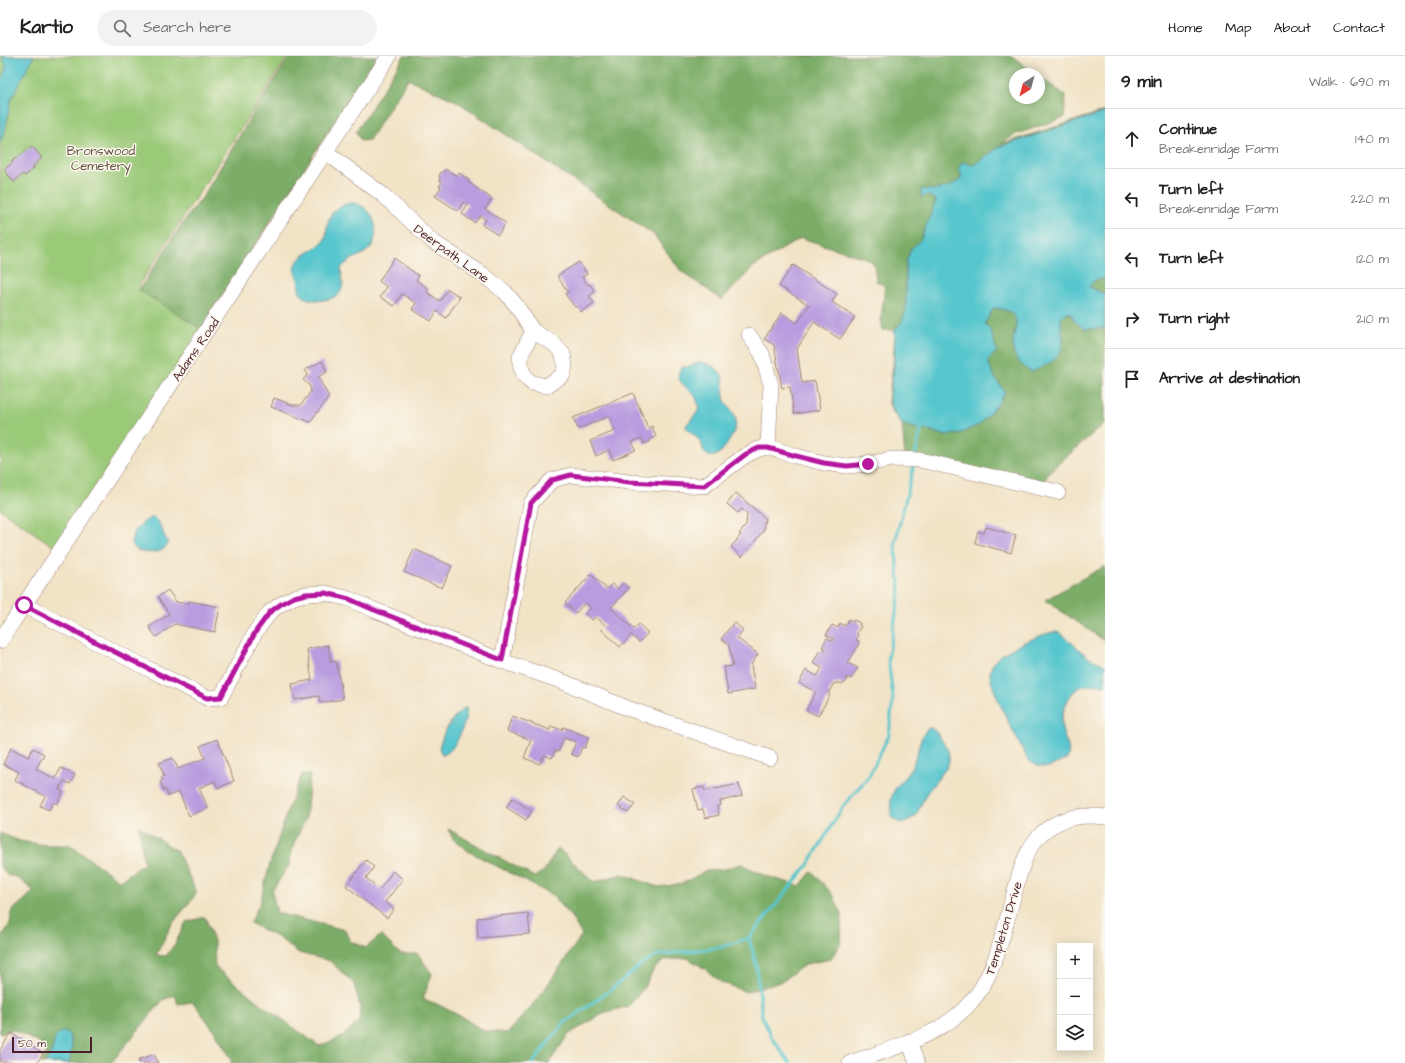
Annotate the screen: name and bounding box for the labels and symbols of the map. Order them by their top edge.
north arrow [1009,68,1045,104]
park label: Bronswood Cemetery [67,142,136,176]
street label: Deerpath Lane [410,220,493,287]
street label: Adams Road [168,314,224,385]
route end [859,455,877,473]
route start [15,596,33,614]
street label: Templeton Drive [981,879,1027,977]
scale bar [12,1035,92,1054]

